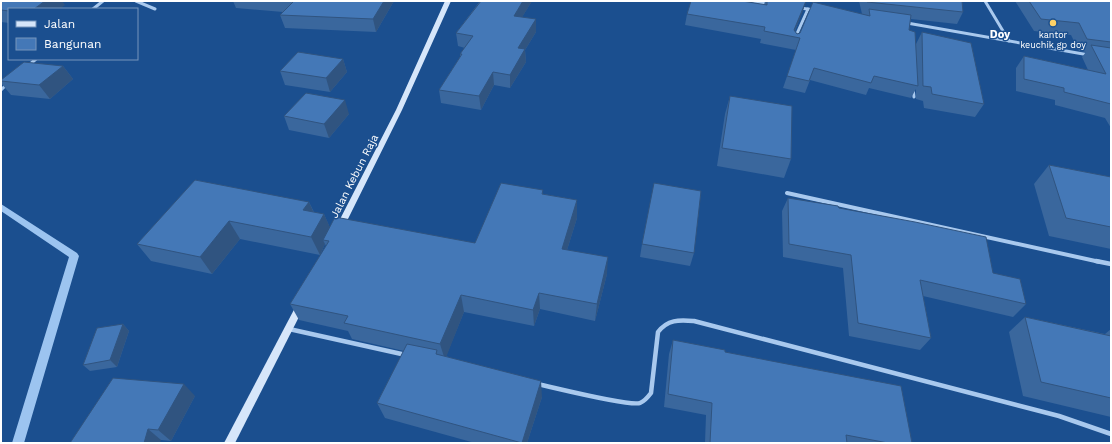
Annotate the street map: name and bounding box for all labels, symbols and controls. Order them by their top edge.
legend [8,8,138,60]
text: Jalan [44,17,75,31]
marker: kantor keuchik gp doy [1048,18,1058,28]
district label: Doy [990,28,1011,41]
place label: kantor keuchik gp doy [1020,30,1086,50]
text: Bangunan [44,37,102,51]
street label: Jalan Kebun Raja [328,132,381,220]

